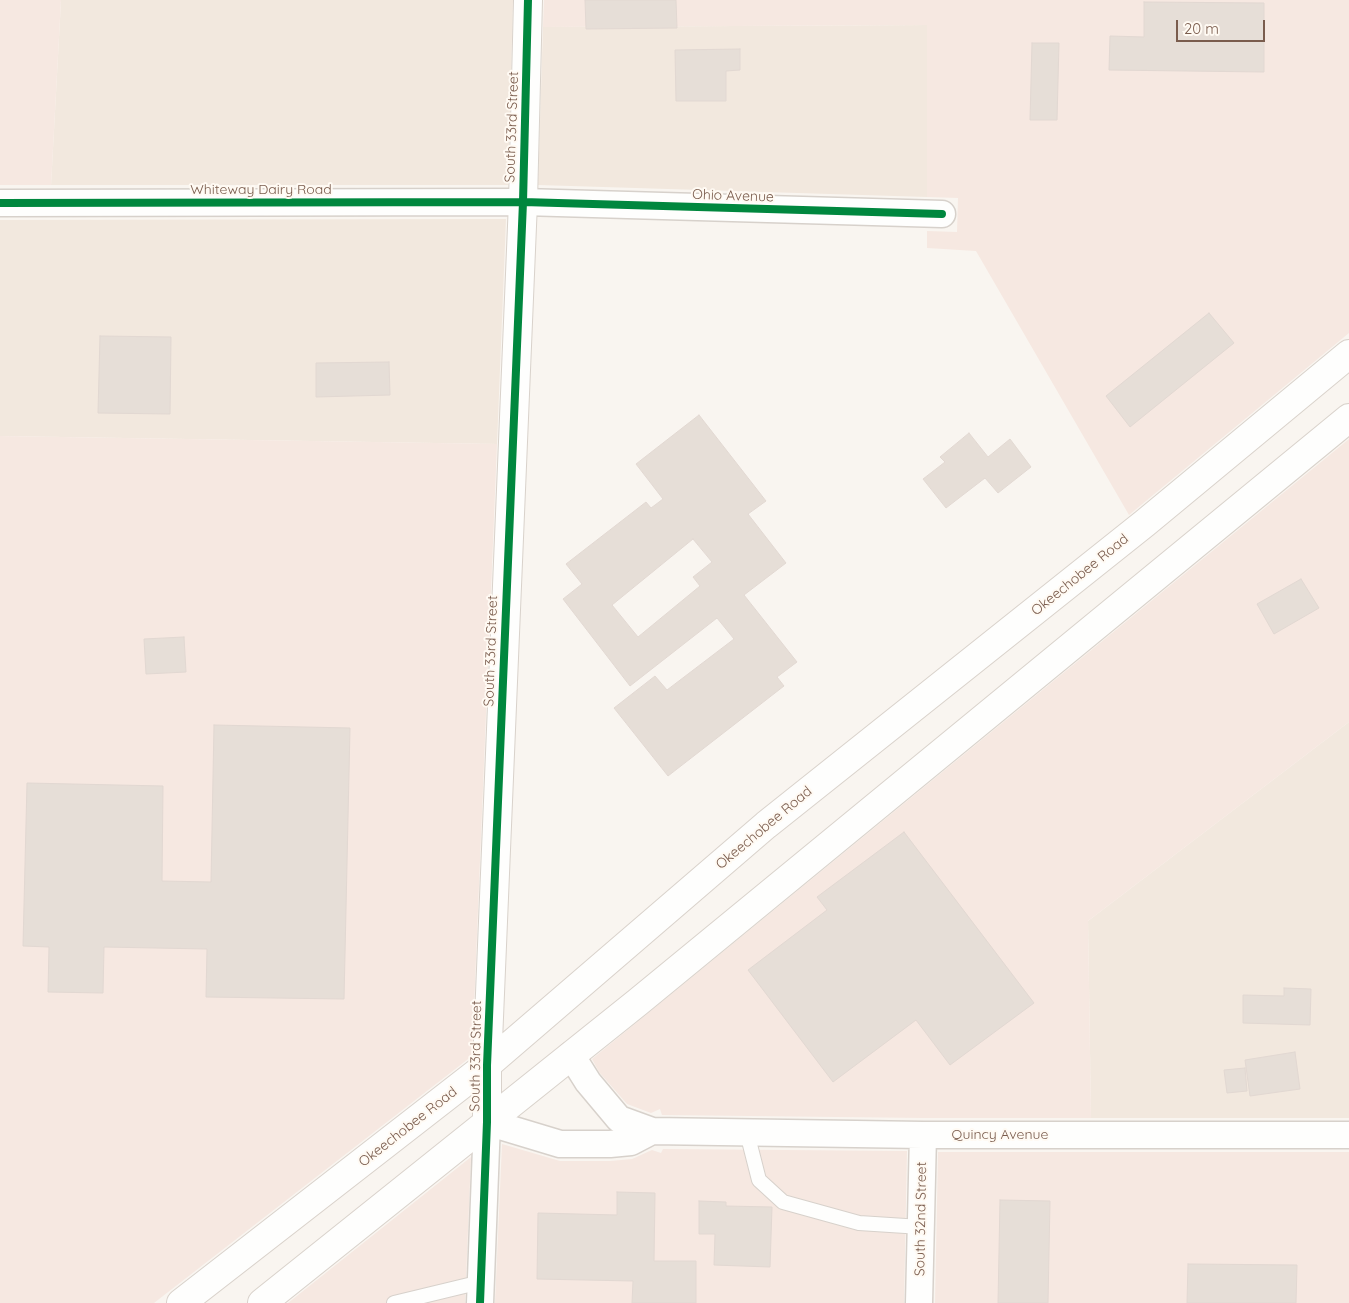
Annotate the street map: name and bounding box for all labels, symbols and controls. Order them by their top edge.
scale bar [1179,10,1268,42]
text: 20 m [1184,19,1219,38]
street label: South 33rd Street [502,71,522,183]
street label: Whiteway Dairy Road [190,182,332,198]
street label: Ohio Avenue [692,186,774,206]
street label: Okeechobee Road [1028,531,1132,619]
street label: South 33rd Street [481,595,501,707]
street label: Okeechobee Road [713,783,815,873]
street label: South 33rd Street [467,1000,485,1112]
street label: Okeechobee Road [355,1083,461,1171]
street label: Quincy Avenue [952,1127,1048,1143]
street label: South 32nd Street [912,1162,930,1276]

